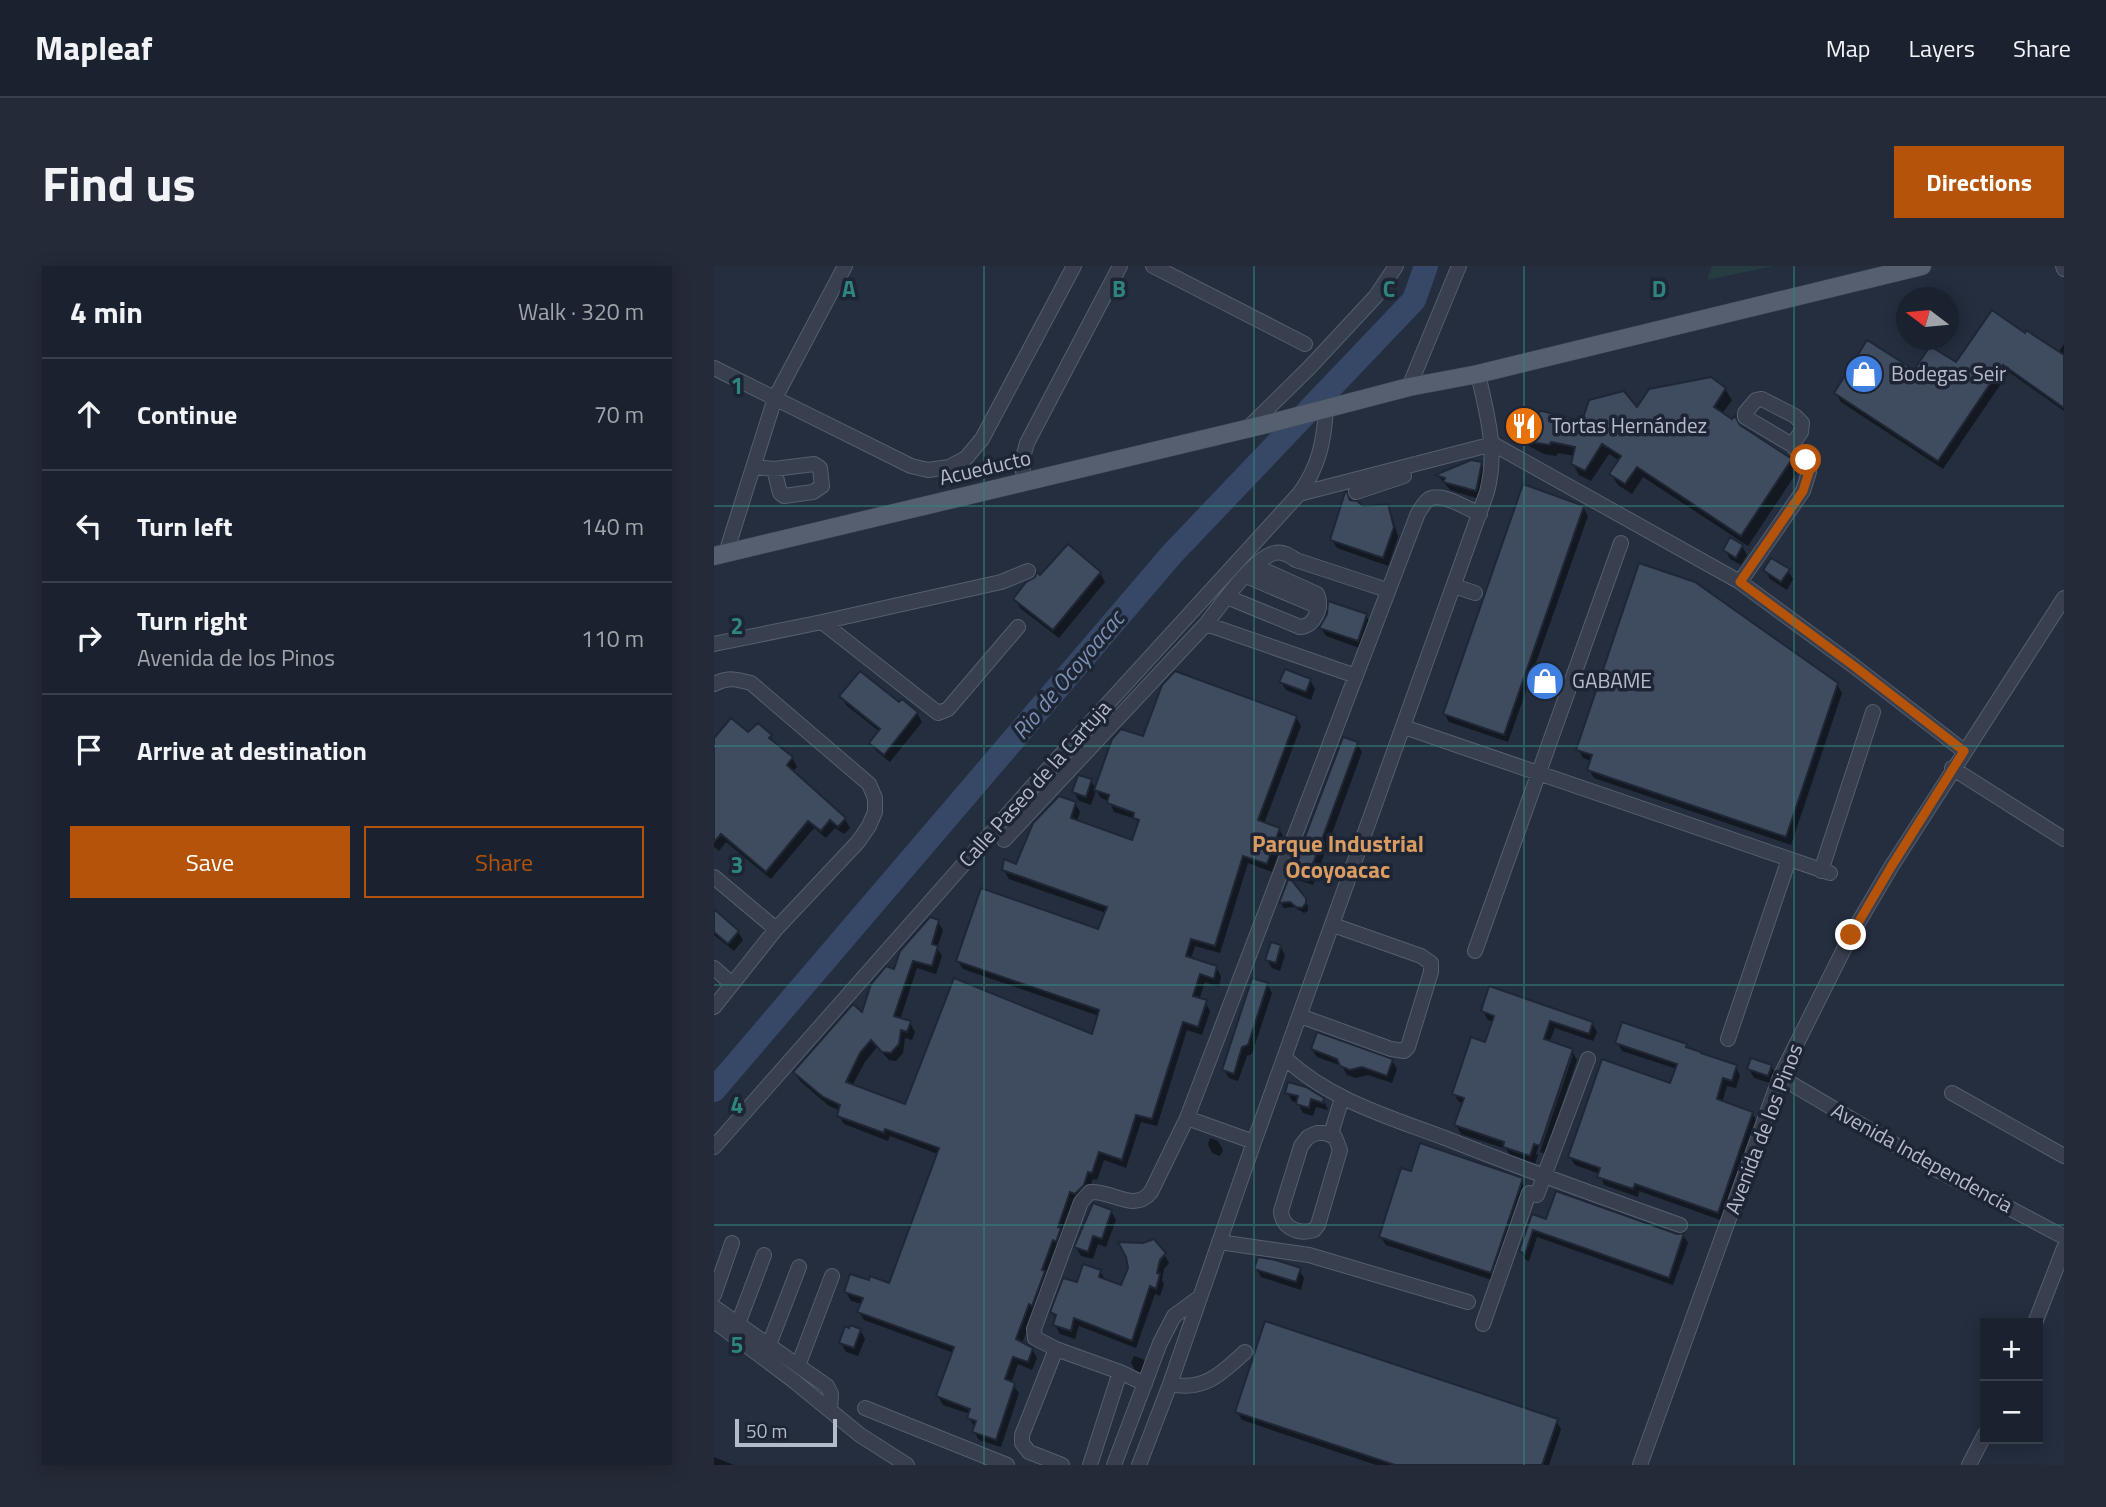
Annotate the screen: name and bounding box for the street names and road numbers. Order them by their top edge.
street label: Acueducto [936,441,1034,493]
street label: Calle Paseo de la Cartuja [950,692,1118,874]
street label: Avenida de los Pinos [1716,1039,1810,1219]
street label: Avenida Independencia [1826,1094,2020,1221]

